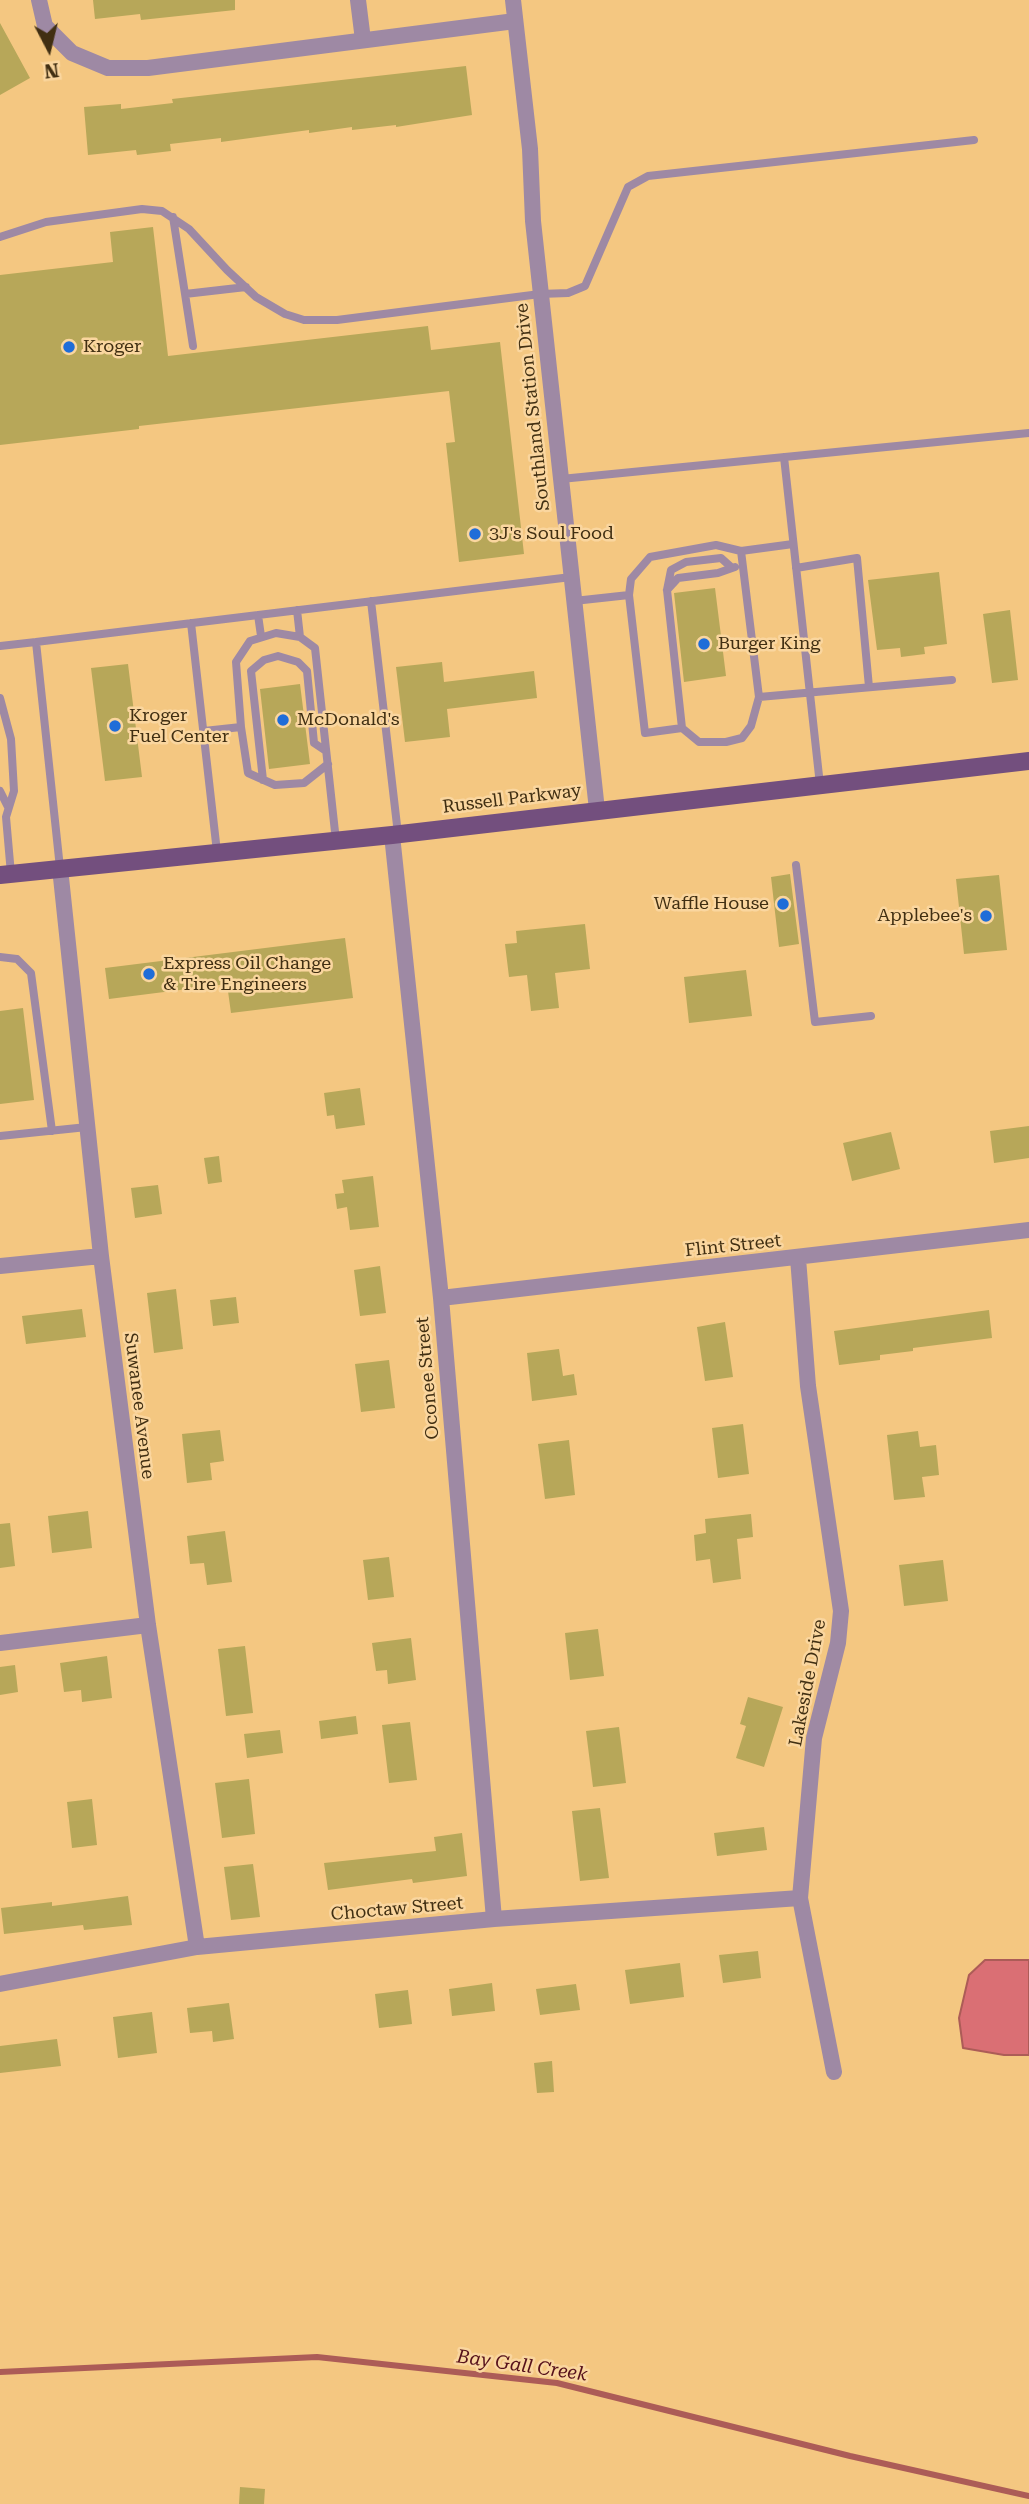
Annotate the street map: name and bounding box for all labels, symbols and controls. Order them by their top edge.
north arrow [14,14,84,84]
text: N [43,58,60,83]
street label: Southland Station Drive [511,302,555,512]
place label: Kroger [83,336,141,358]
marker: Kroger [61,339,77,355]
place label: 3J's Soul Food [489,523,614,545]
marker: 3J's Soul Food [467,526,483,542]
place label: Burger King [718,633,821,655]
marker: Burger King [696,636,712,652]
place label: Kroger Fuel Center [129,705,229,748]
place label: McDonald's [297,709,400,731]
marker: McDonald's [275,712,291,728]
marker: Kroger Fuel Center [107,718,123,734]
street label: Russell Parkway [441,780,583,818]
place label: Waffle House [654,893,769,915]
marker: Waffle House [775,896,791,912]
place label: Applebee's [877,905,972,927]
marker: Applebee's [978,908,994,924]
place label: Express Oil Change & Tire Engineers [163,953,331,996]
marker: Express Oil Change & Tire Engineers [141,966,157,982]
street label: Flint Street [684,1230,782,1262]
street label: Oconee Street [412,1316,444,1440]
street label: Suwanee Avenue [119,1332,159,1480]
street label: Lakeside Drive [785,1618,831,1748]
street label: Choctaw Street [330,1892,464,1926]
water label: Bay Gall Creek [455,2346,589,2386]

